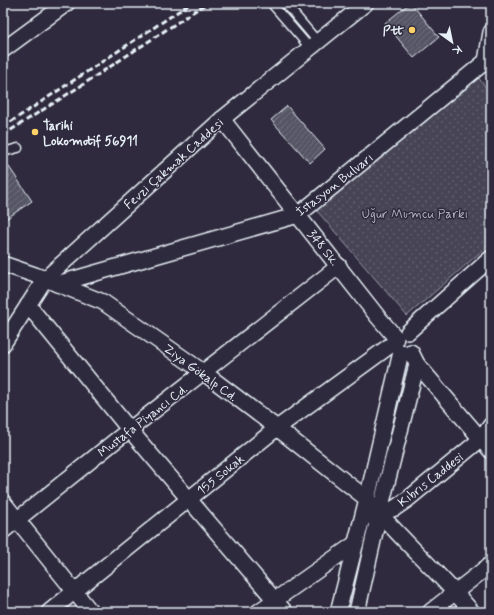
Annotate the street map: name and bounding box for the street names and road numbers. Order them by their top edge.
street label: Fevzi Çakmak Caddesi [120,115,228,214]
street label: İstasyon Bulvarı [293,150,377,221]
street label: 348 Sk. [303,226,343,270]
street label: Ziya Gökalp Cd. [160,341,241,406]
street label: Mustafa Piyancı Cd. [95,381,191,462]
street label: Kıbrıs Caddesi [395,449,467,511]
street label: 155 Sokak [194,450,249,500]

